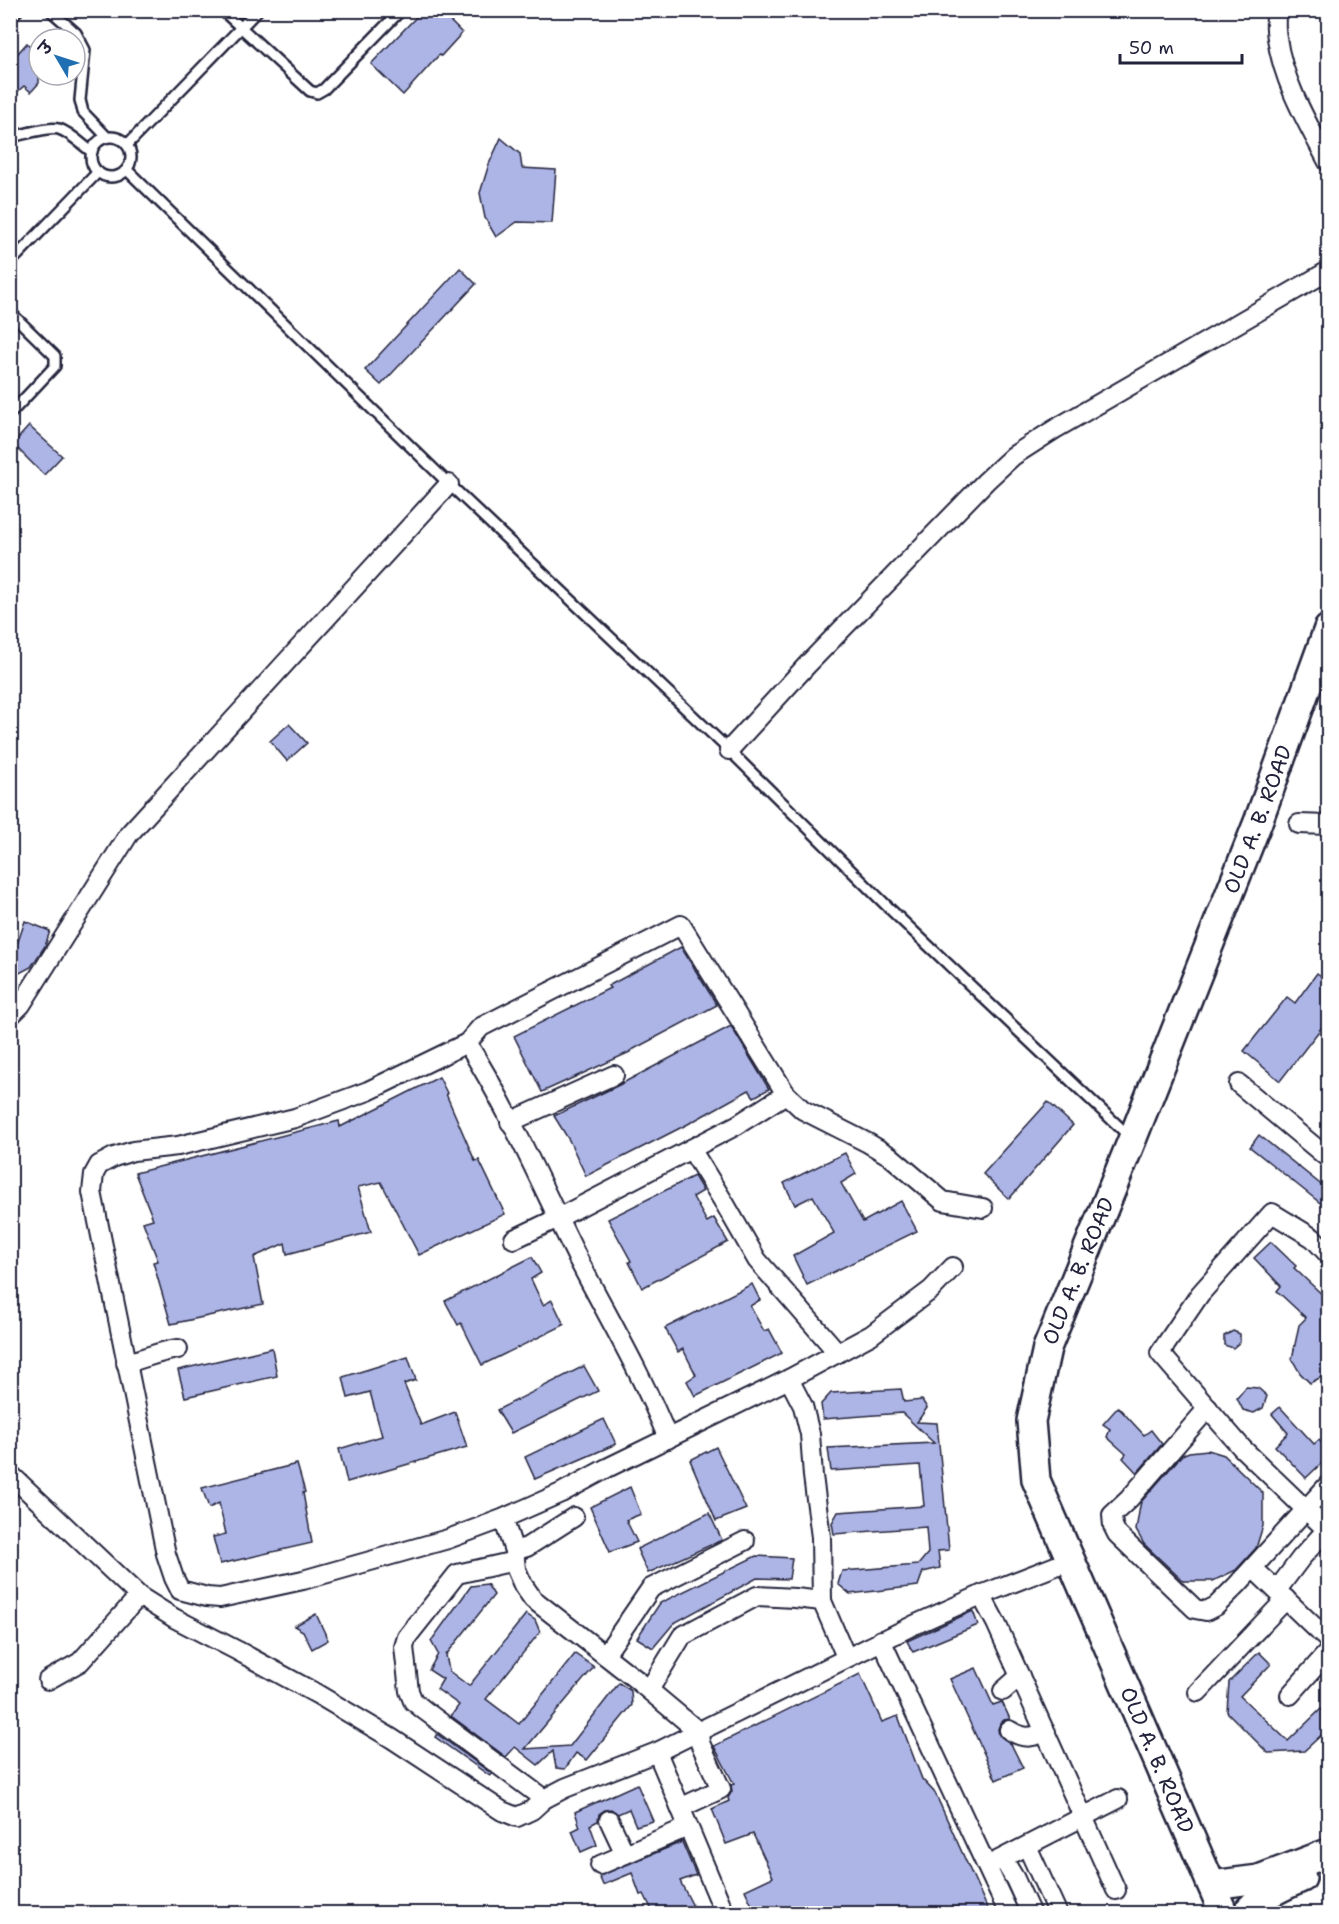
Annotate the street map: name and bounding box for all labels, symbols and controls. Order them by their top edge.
north arrow [27,27,87,87]
scale bar [1120,27,1242,65]
text: उ [33,36,58,60]
text: 50 m [1129,36,1174,60]
street label: OLD A. B. ROAD [1217,741,1299,898]
street label: OLD A. B. ROAD [1036,1193,1121,1349]
street label: OLD A. B. ROAD [1114,1682,1200,1838]

